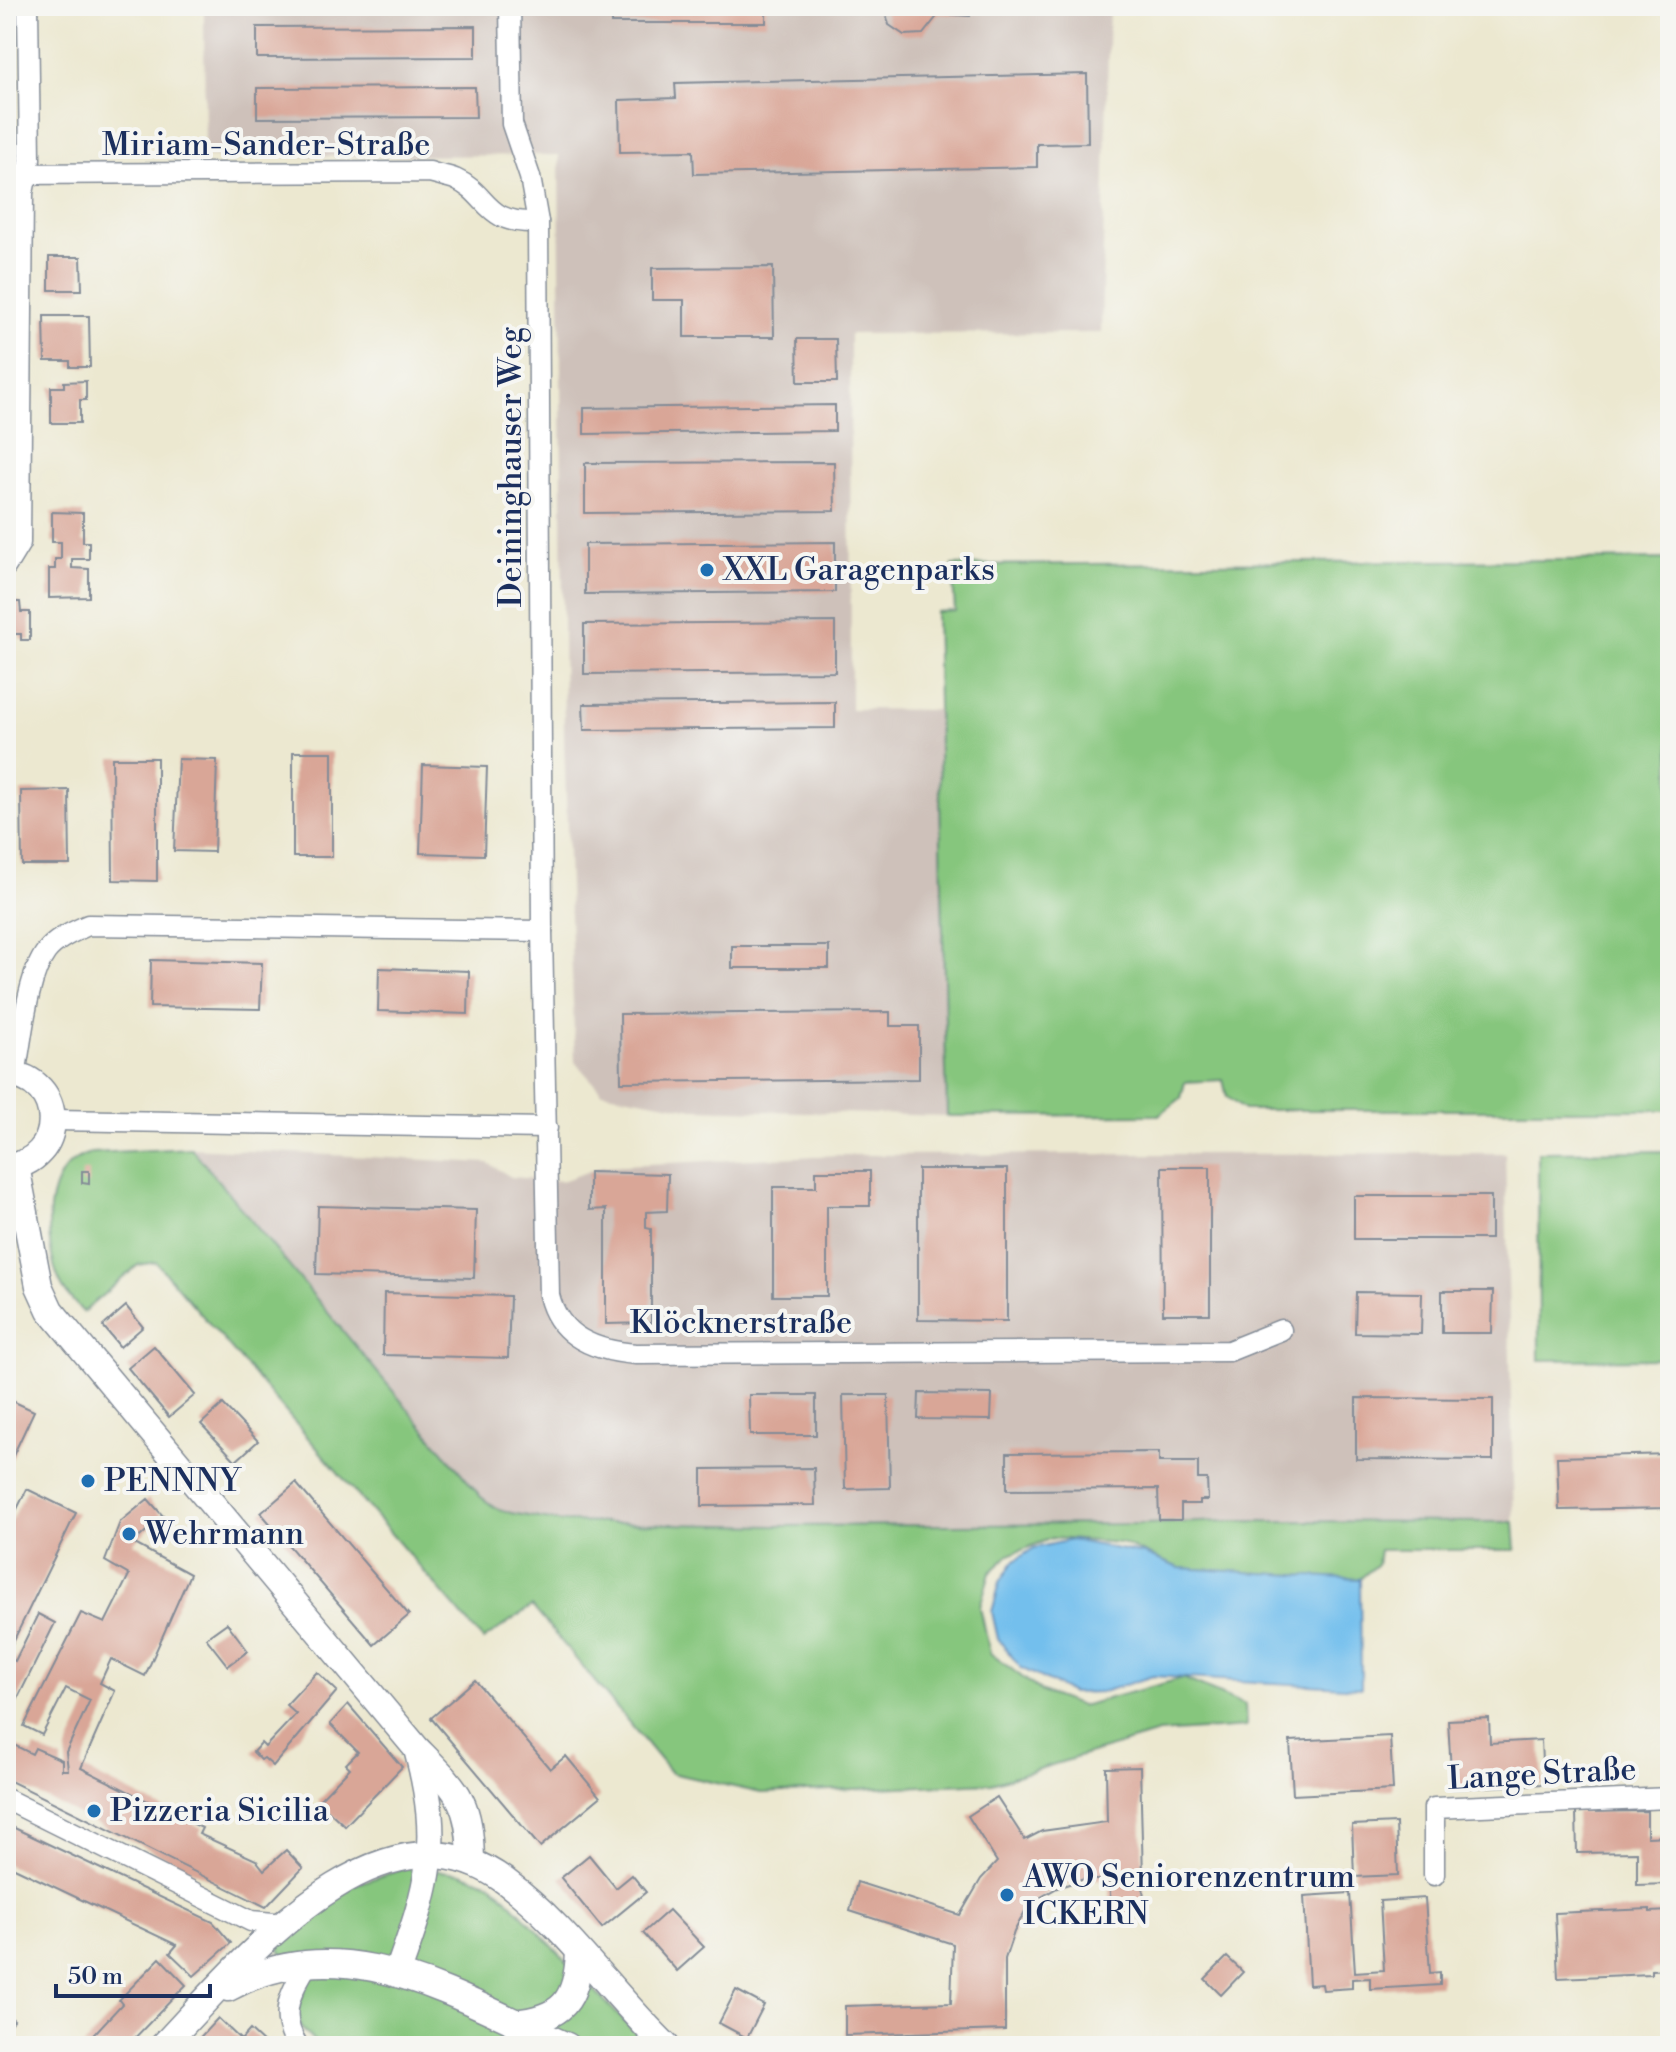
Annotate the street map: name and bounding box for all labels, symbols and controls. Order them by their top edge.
street label: Miriam-Sander-Straße [102,125,430,165]
street label: Deininghauser Weg [491,326,531,607]
place label: XXL Garagenparks [722,550,995,590]
marker: XXL Garagenparks [698,561,716,579]
street label: Klöcknerstraße [630,1303,852,1343]
place label: PENNNY [104,1461,242,1501]
marker: PENNNY [79,1472,97,1490]
place label: Wehrmann [144,1514,304,1554]
marker: Wehrmann [120,1525,138,1543]
street label: Lange Straße [1447,1749,1637,1799]
place label: Pizzeria Sicilia [110,1791,330,1831]
marker: Pizzeria Sicilia [85,1802,103,1820]
place label: AWO Seniorenzentrum ICKERN [1022,1857,1355,1934]
marker: AWO Seniorenzentrum ICKERN [998,1886,1016,1904]
scale bar [56,1948,210,1998]
text: 50 m [68,1962,123,1992]

